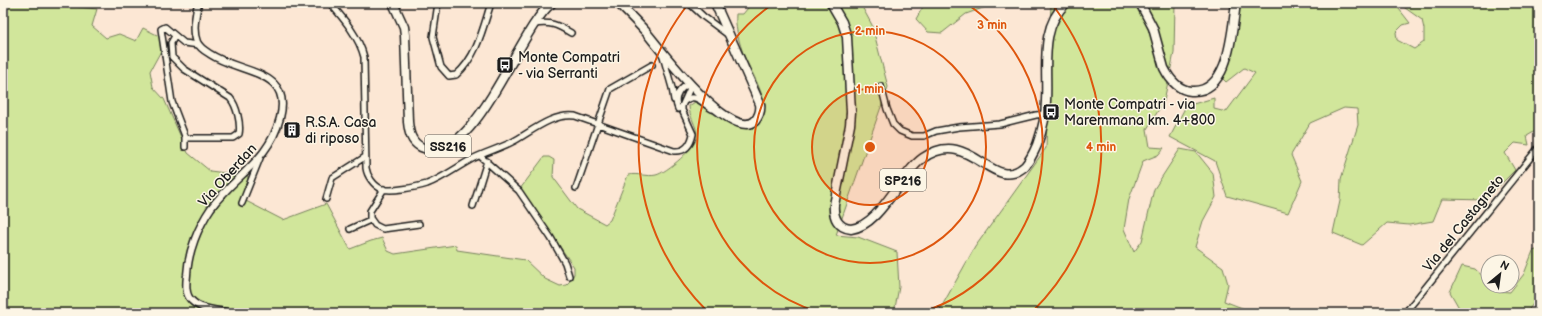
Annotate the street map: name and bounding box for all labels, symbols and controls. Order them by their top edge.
text: 3 min [977,18,1007,33]
text: 2 min [855,24,885,39]
place label: Monte Compatri - via Serranti [518,49,620,82]
bus stop icon: Monte Compatri - via Serranti [495,55,515,75]
text: 1 min [856,82,884,97]
place label: Monte Compatri - via Maremmana km. 4+800 [1064,96,1215,129]
bus stop icon: Monte Compatri - via Maremmana km. 4+800 [1041,102,1061,122]
place label: R.S.A. Casa di riposo [305,114,377,147]
building icon: R.S.A. Casa di riposo [282,120,302,140]
road number: SS216 [425,135,471,157]
street label: Via Oberdan [195,140,260,210]
centre of rings [863,140,877,154]
text: 4 min [1086,140,1116,155]
road number: SP216 [880,169,926,191]
street label: Via del Castagneto [1419,171,1508,275]
north arrow [1480,254,1520,294]
text: N [1498,258,1511,273]

